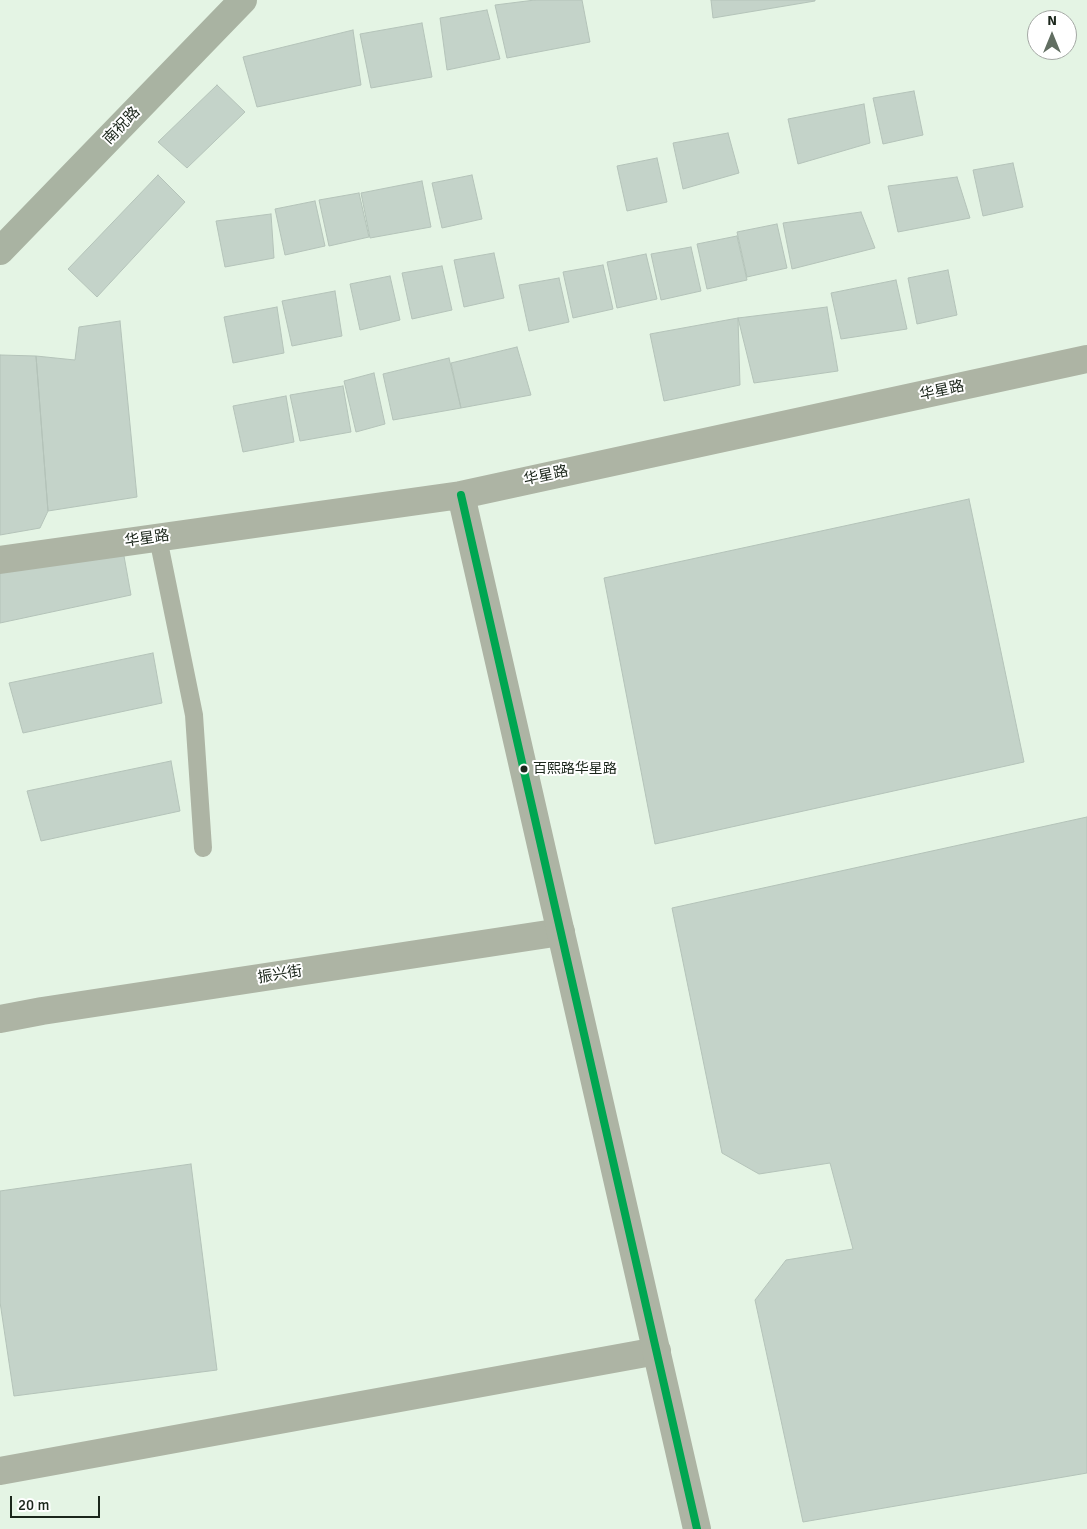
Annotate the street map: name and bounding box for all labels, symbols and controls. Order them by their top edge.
north arrow [1027,10,1077,60]
text: N [1047,12,1057,29]
street label: 南祝路 [100,104,144,148]
street label: 华星路 [918,378,966,404]
street label: 华星路 [522,463,570,489]
street label: 华星路 [123,527,171,551]
place label: 百熙路华星路 [533,761,617,777]
marker: 百熙路华星路 [519,764,529,774]
street label: 振兴街 [256,963,304,987]
scale bar [12,1486,102,1518]
text: 20 m [18,1496,49,1514]

